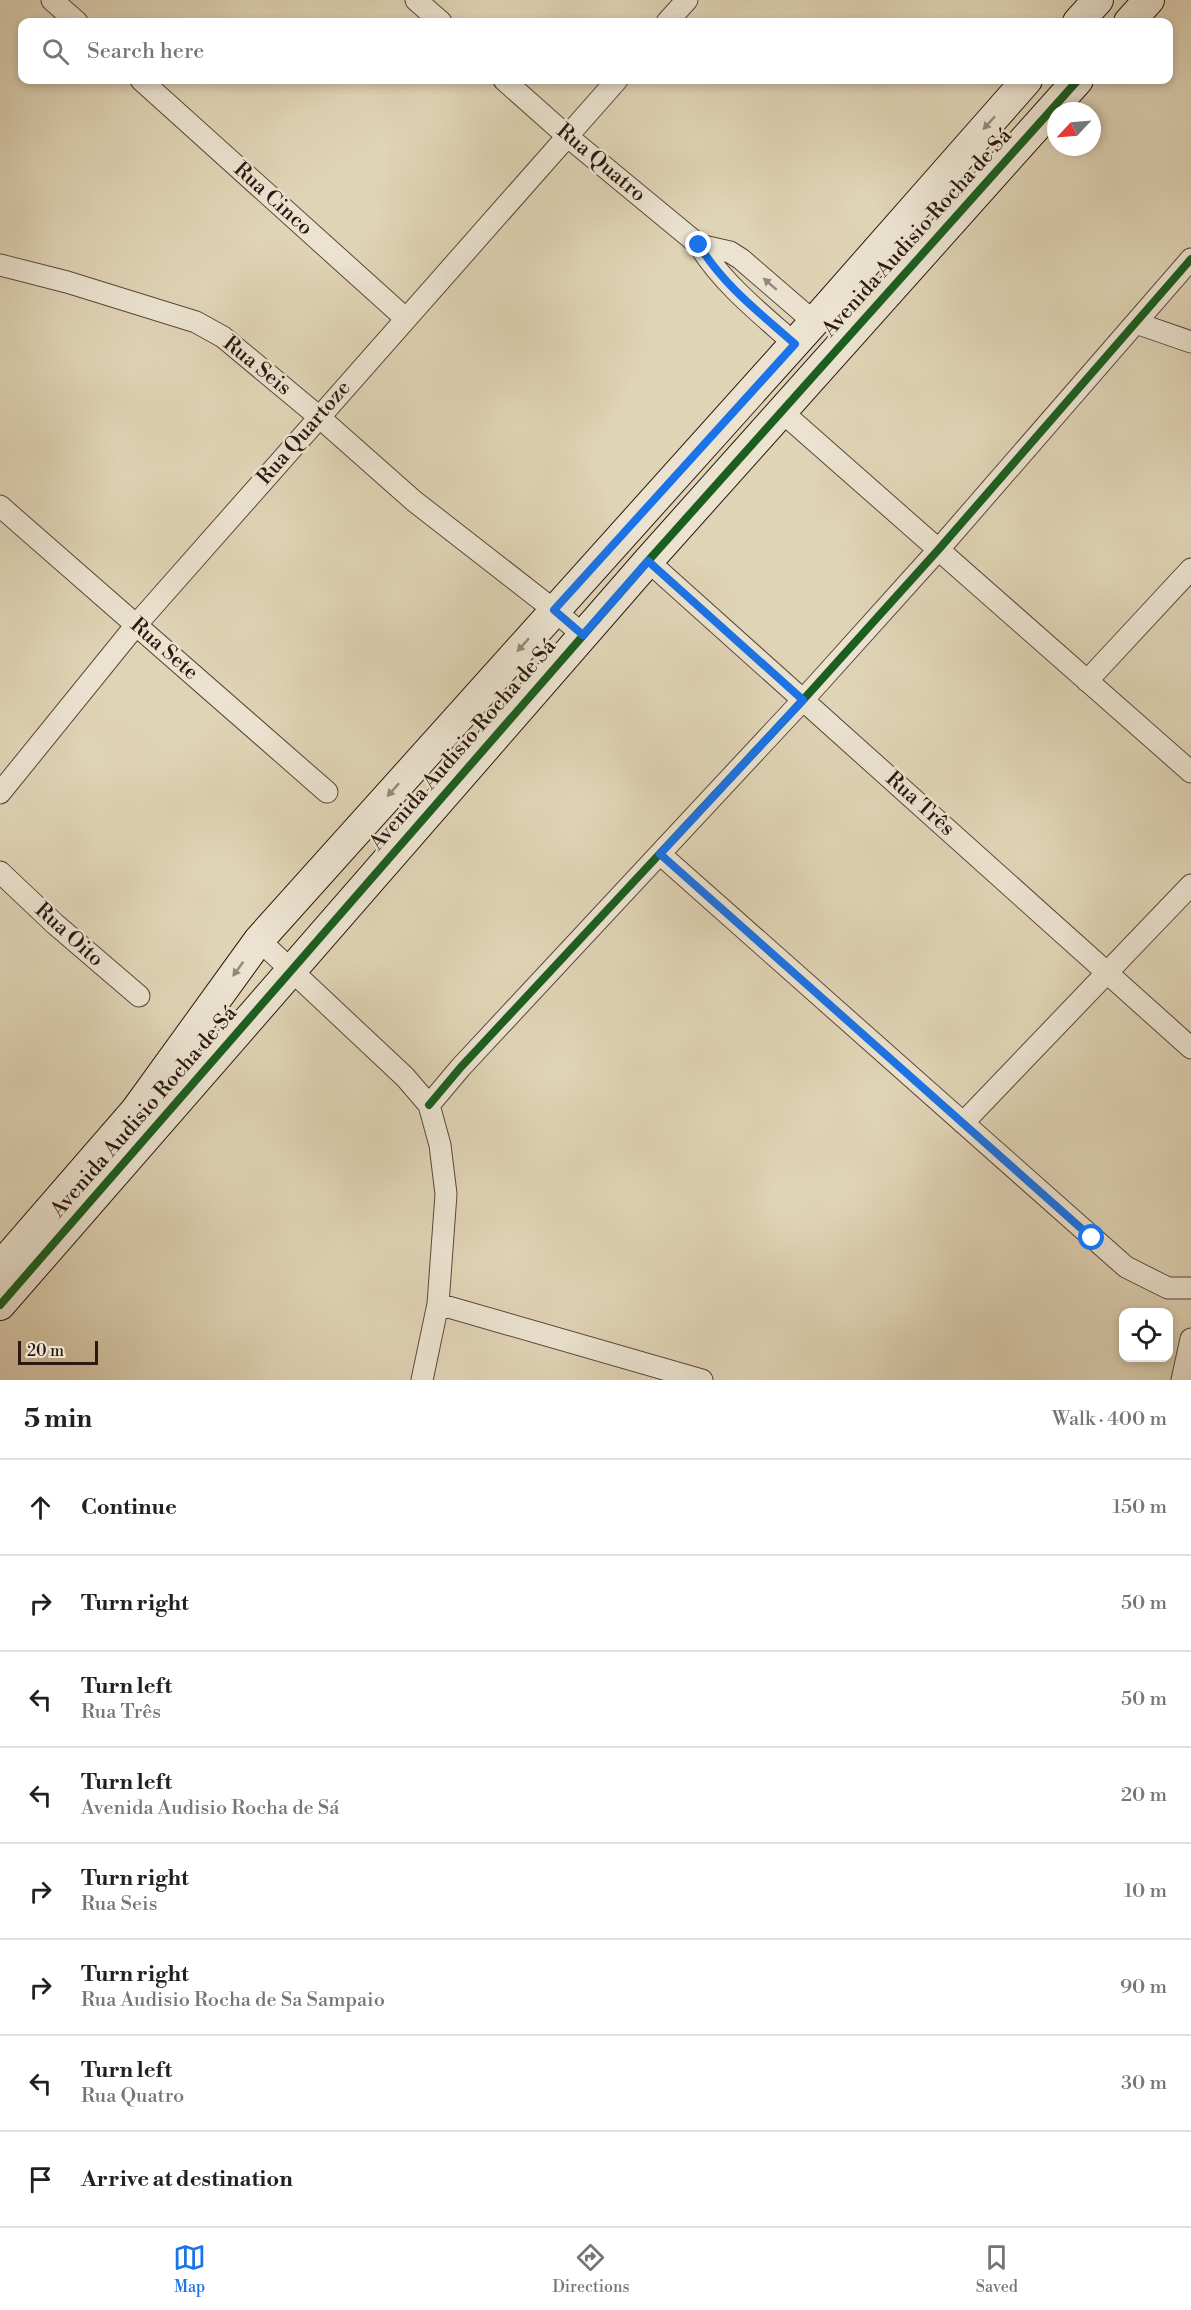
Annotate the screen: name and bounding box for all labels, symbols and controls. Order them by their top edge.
search box [18,18,1173,84]
icon: search [39,35,72,68]
text: Search here [87,38,204,65]
north arrow [1047,102,1101,156]
one-way arrow [983,115,996,130]
street label: Rua Quatro [551,118,651,208]
street label: Avenida Audisio Rocha de Sá [816,123,1018,343]
street label: Rua Cinco [228,157,318,241]
route end [685,231,711,257]
one-way arrow [763,278,778,291]
street label: Rua Seis [218,331,296,401]
street label: Rua Quartoze [252,375,356,491]
street label: Rua Sete [125,612,203,686]
street label: Avenida Audisio Rocha de Sá [364,634,562,857]
one-way arrow [517,637,530,652]
street label: Rua Três [880,766,960,842]
one-way arrow [387,782,400,797]
street label: Rua Oito [29,897,109,973]
one-way arrow [232,961,244,977]
street label: Avenida Audisio Rocha de Sá [45,1001,243,1224]
route start [1078,1224,1104,1250]
map controls [1119,1308,1173,1362]
button: locate [1119,1308,1173,1362]
scale bar [18,1338,98,1366]
text: 20 m [27,1341,64,1361]
text: 5 min [24,1403,92,1435]
text: Walk · 400 m [1052,1407,1167,1432]
icon: ahead [24,1491,57,1524]
text: Continue [81,1494,177,1521]
text: 150 m [1112,1495,1167,1520]
icon: right [24,1587,57,1620]
text: Turn right [81,1590,189,1617]
text: 50 m [1121,1591,1167,1616]
text: Turn left [81,1673,172,1700]
icon: left [24,1683,57,1716]
text: 50 m [1121,1687,1167,1712]
text: Rua Três [81,1700,161,1725]
text: Turn left [81,1769,172,1796]
icon: left [24,1779,57,1812]
text: 20 m [1121,1783,1167,1808]
text: Avenida Audisio Rocha de Sá [81,1796,339,1821]
text: Turn right [81,1865,189,1892]
icon: right [24,1875,57,1908]
text: 10 m [1124,1879,1167,1904]
text: Rua Seis [81,1892,157,1917]
text: Turn right [81,1961,189,1988]
icon: right [24,1971,57,2004]
text: 90 m [1120,1975,1167,2000]
text: Rua Audisio Rocha de Sa Sampaio [81,1988,385,2013]
text: Turn left [81,2057,172,2084]
icon: left [24,2067,57,2100]
text: 30 m [1121,2071,1167,2096]
text: Rua Quatro [81,2084,184,2109]
icon: arrive [24,2163,57,2196]
text: Arrive at destination [81,2166,293,2193]
tab: Map [173,2241,206,2297]
tab: Directions [552,2241,630,2297]
tab: Saved [976,2241,1018,2297]

